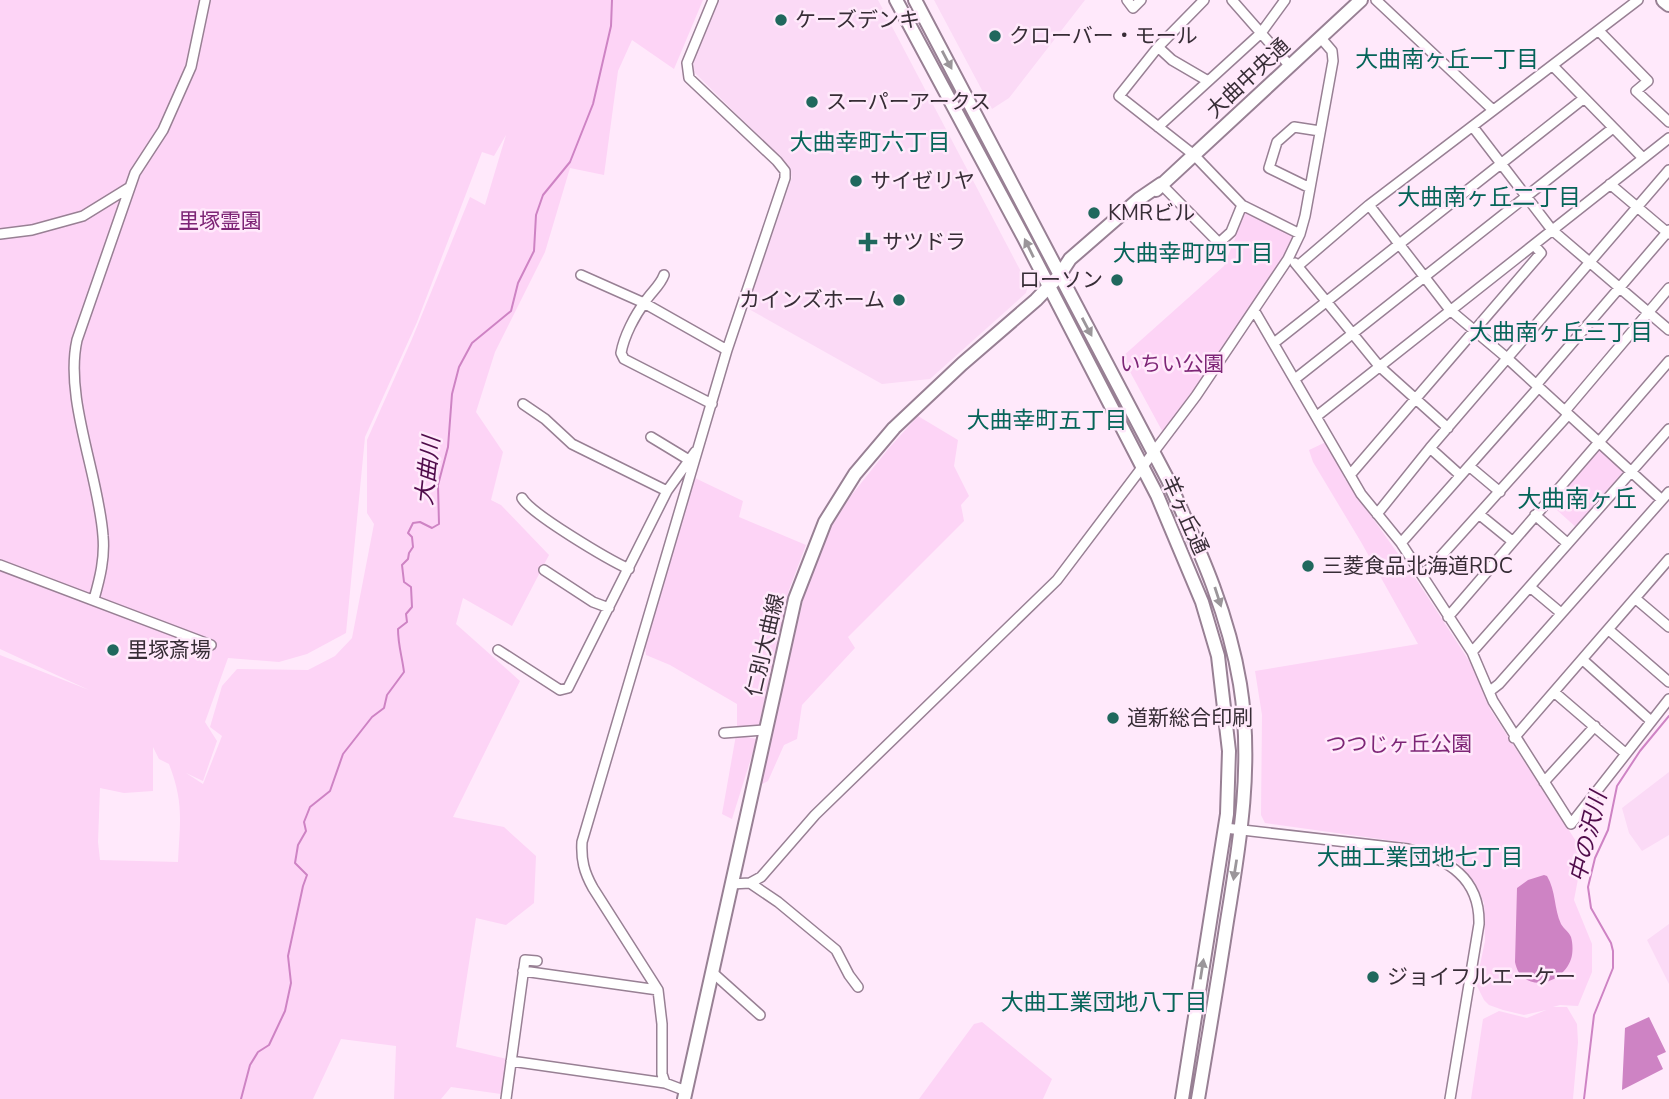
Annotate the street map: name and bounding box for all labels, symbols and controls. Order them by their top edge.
place label: ケーズデンキ [795,6,920,34]
marker: ケーズデンキ [773,12,789,28]
place label: クローバー・モール [1009,22,1198,50]
marker: クローバー・モール [987,28,1003,44]
street label: 大曲中央通 [1200,32,1296,124]
district label: 大曲南ヶ丘一丁目 [1355,44,1539,75]
one-way arrow [941,51,953,70]
place label: スーパーアークス [826,88,991,116]
marker: スーパーアークス [804,94,820,110]
district label: 大曲幸町六丁目 [790,127,951,158]
place label: サイゼリヤ [870,167,975,195]
marker: サイゼリヤ [848,173,864,189]
district label: 大曲南ヶ丘二丁目 [1397,182,1581,213]
place label: KMRビル [1108,199,1195,227]
marker: KMRビル [1086,205,1102,221]
park label: 里塚霊園 [178,207,262,235]
place label: サツドラ [882,228,966,256]
marker: サツドラ [860,234,876,250]
one-way arrow [1023,238,1034,258]
district label: 大曲幸町四丁目 [1113,238,1274,269]
place label: ローソン [1019,266,1103,294]
marker: ローソン [1109,272,1125,288]
place label: カインズホーム [739,286,885,314]
marker: カインズホーム [891,292,907,308]
one-way arrow [1081,317,1092,337]
district label: 大曲南ヶ丘三丁目 [1469,317,1653,348]
park label: いちい公園 [1120,350,1225,378]
district label: 大曲幸町五丁目 [967,405,1128,436]
water label: 大曲川 [409,432,447,507]
street label: 羊ヶ丘通 [1155,471,1215,559]
district label: 大曲南ヶ丘 [1517,483,1637,515]
place label: 三菱食品北海道RDC [1322,552,1513,580]
marker: 三菱食品北海道RDC [1300,558,1316,574]
one-way arrow [1214,587,1224,608]
street label: 仁別大曲線 [740,591,790,699]
place label: 里塚斎場 [127,636,211,664]
marker: 里塚斎場 [105,642,121,658]
place label: 道新総合印刷 [1127,704,1253,732]
marker: 道新総合印刷 [1105,710,1121,726]
park label: つつじヶ丘公園 [1326,730,1473,758]
water label: 中の沢川 [1562,786,1615,885]
district label: 大曲工業団地七丁目 [1317,842,1524,873]
one-way arrow [1229,859,1240,881]
one-way arrow [1197,958,1208,980]
place label: ジョイフルエーケー [1387,963,1576,991]
marker: ジョイフルエーケー [1365,969,1381,985]
district label: 大曲工業団地八丁目 [1001,987,1208,1018]

